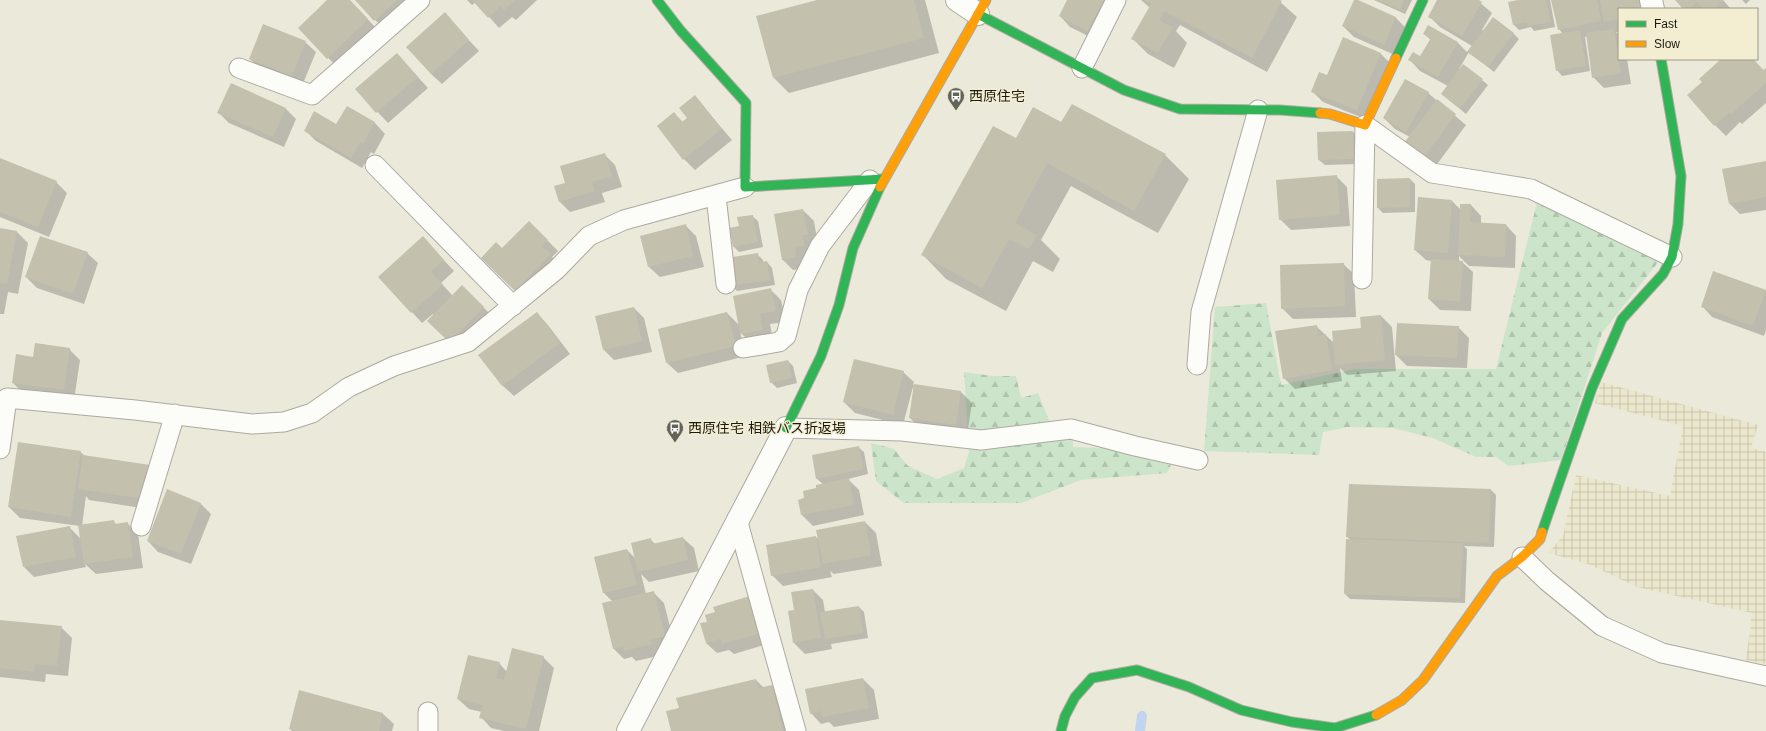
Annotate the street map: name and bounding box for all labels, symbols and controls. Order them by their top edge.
legend [1618,8,1758,60]
text: Fast [1654,17,1678,31]
text: Slow [1654,37,1680,51]
bus stop icon: 西原住宅 [946,86,966,111]
place label: 西原住宅 [969,88,1025,104]
bus stop icon: 西原住宅 相鉄バス折返場 [665,418,685,443]
place label: 西原住宅 相鉄バス折返場 [688,420,846,436]

